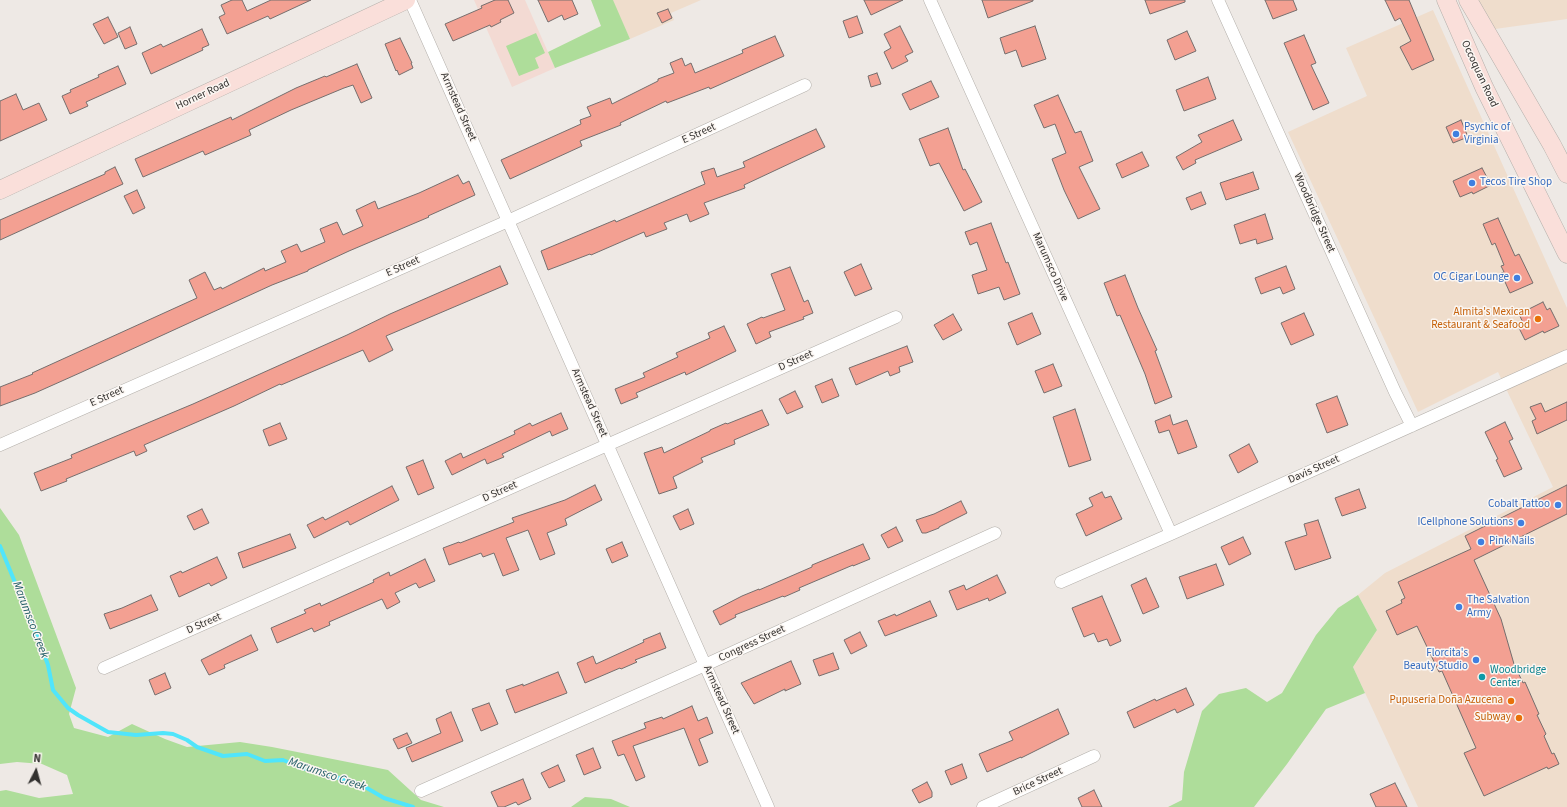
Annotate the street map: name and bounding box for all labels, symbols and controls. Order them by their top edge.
street label: Occoquan Road [1458,38,1500,110]
street label: Armstead Street [437,71,479,143]
street label: Horner Road [174,77,232,113]
street label: E Street [680,121,718,147]
place label: Psychic of Virginia [1464,121,1510,147]
marker: Psychic of Virginia [1451,129,1461,139]
street label: Woodbridge Street [1290,171,1338,255]
place label: Tecos Tire Shop [1480,176,1552,190]
marker: Tecos Tire Shop [1467,178,1477,188]
street label: Marumsco Drive [1029,231,1071,303]
street label: E Street [384,254,422,280]
place label: OC Cigar Lounge [1433,271,1509,285]
marker: OC Cigar Lounge [1512,273,1522,283]
place label: Almita's Mexican Restaurant & Seafood [1431,306,1530,332]
marker: Almita's Mexican Restaurant & Seafood [1533,314,1543,324]
street label: D Street [777,348,815,374]
street label: Armstead Street [568,367,610,439]
street label: E Street [88,384,126,410]
street label: Davis Street [1286,453,1342,487]
street label: D Street [481,479,519,505]
place label: Cobalt Tattoo [1488,498,1550,512]
marker: Cobalt Tattoo [1553,500,1563,510]
place label: ICellphone Solutions [1417,516,1513,530]
marker: ICellphone Solutions [1516,518,1526,528]
place label: Pink Nails [1489,535,1534,549]
marker: Pink Nails [1476,537,1486,547]
water label: Marumsco Creek [9,580,51,660]
place label: The Salvation Army [1467,594,1529,620]
marker: The Salvation Army [1454,602,1464,612]
street label: D Street [185,611,223,637]
street label: Congress Street [717,623,787,665]
place label: Florcita's Beauty Studio [1404,647,1468,673]
marker: Florcita's Beauty Studio [1471,655,1481,665]
street label: Armstead Street [700,664,742,736]
place label: Woodbridge Center [1490,664,1546,690]
marker: Woodbridge Center [1477,672,1487,682]
place label: Pupuseria Doña Azucena [1390,694,1503,708]
marker: Pupuseria Doña Azucena [1506,696,1516,706]
place label: Subway [1475,711,1511,725]
marker: Subway [1514,713,1524,723]
north arrow [16,751,56,791]
text: N [33,751,42,766]
water label: Marumsco Creek [286,755,368,795]
street label: Brice Street [1011,765,1065,799]

